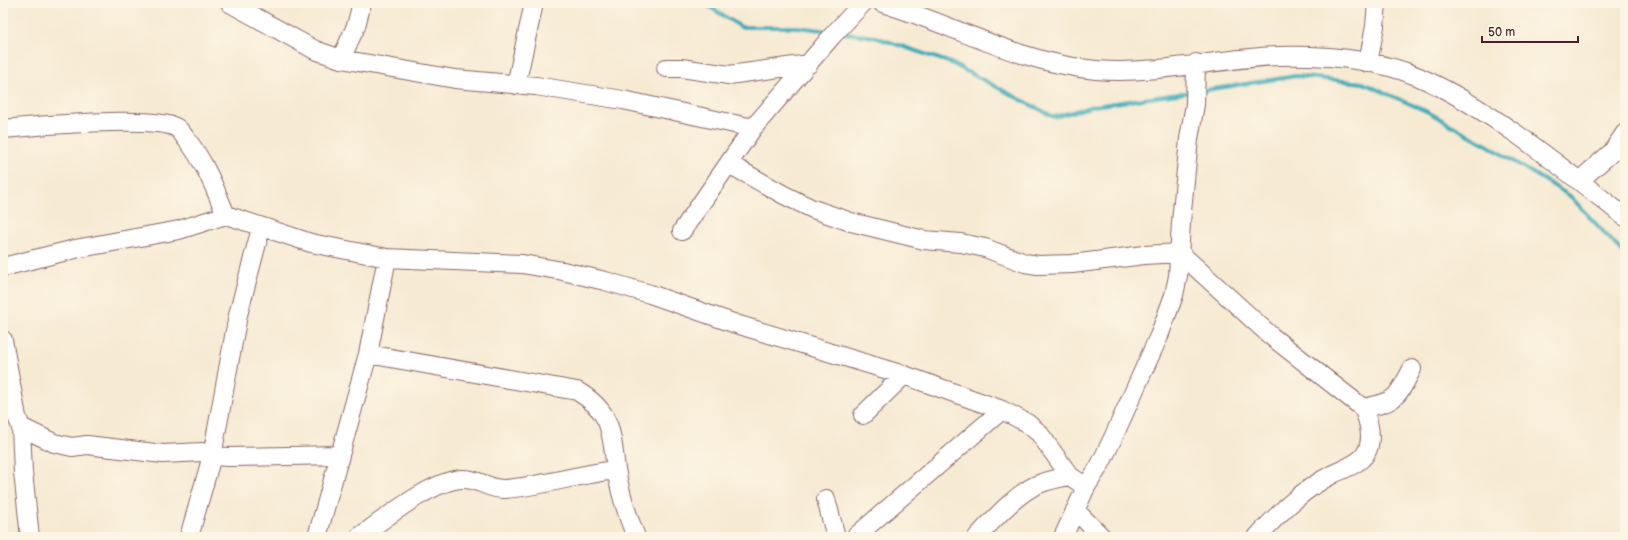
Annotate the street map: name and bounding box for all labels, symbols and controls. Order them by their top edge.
scale bar [1482,18,1578,44]
text: 50 m [1488,25,1515,40]

